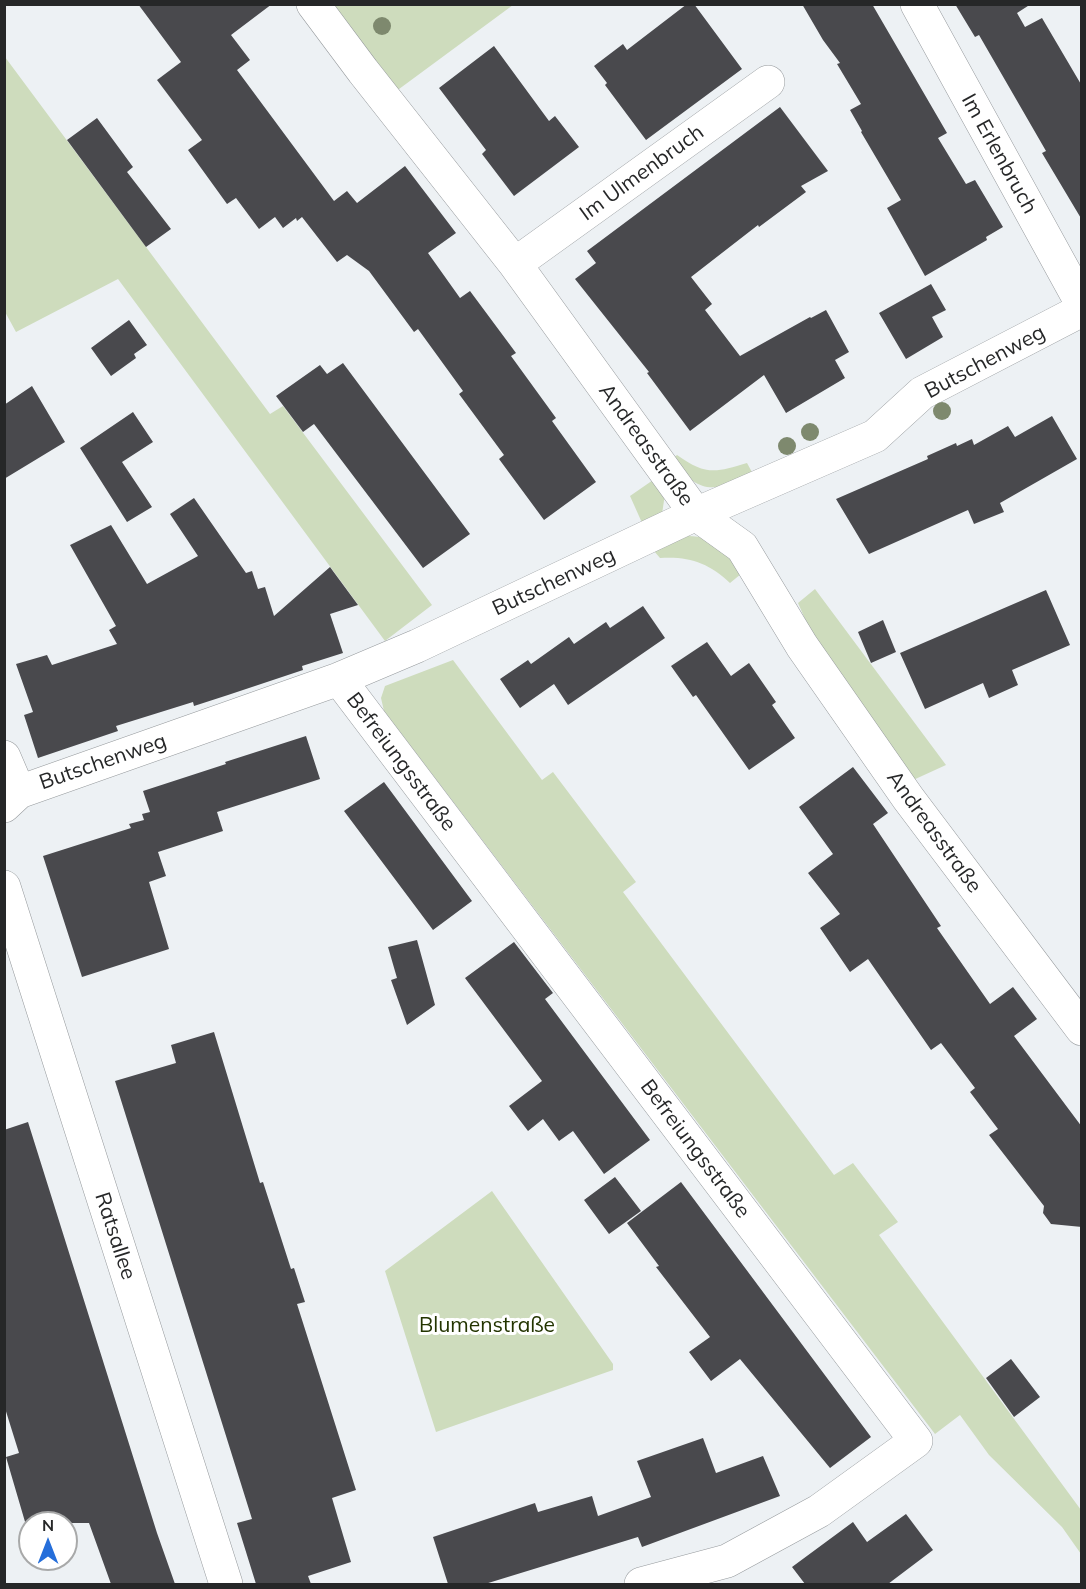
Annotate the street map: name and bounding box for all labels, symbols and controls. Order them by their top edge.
street label: Im Erlenbruch [956,90,1042,218]
street label: Im Ulmenbruch [575,120,709,226]
street label: Butschenweg [921,320,1049,404]
street label: Andreasstraße [593,379,699,511]
street label: Butschenweg [489,543,619,621]
street label: Befreiungsstraße [341,688,461,836]
street label: Butschenweg [36,728,170,796]
street label: Andreasstraße [881,766,987,898]
street label: Befreiungsstraße [635,1075,755,1223]
street label: Ratsallee [89,1189,141,1283]
park label: Blumenstraße [419,1313,555,1339]
north arrow [18,1511,78,1571]
text: N [42,1515,54,1535]

